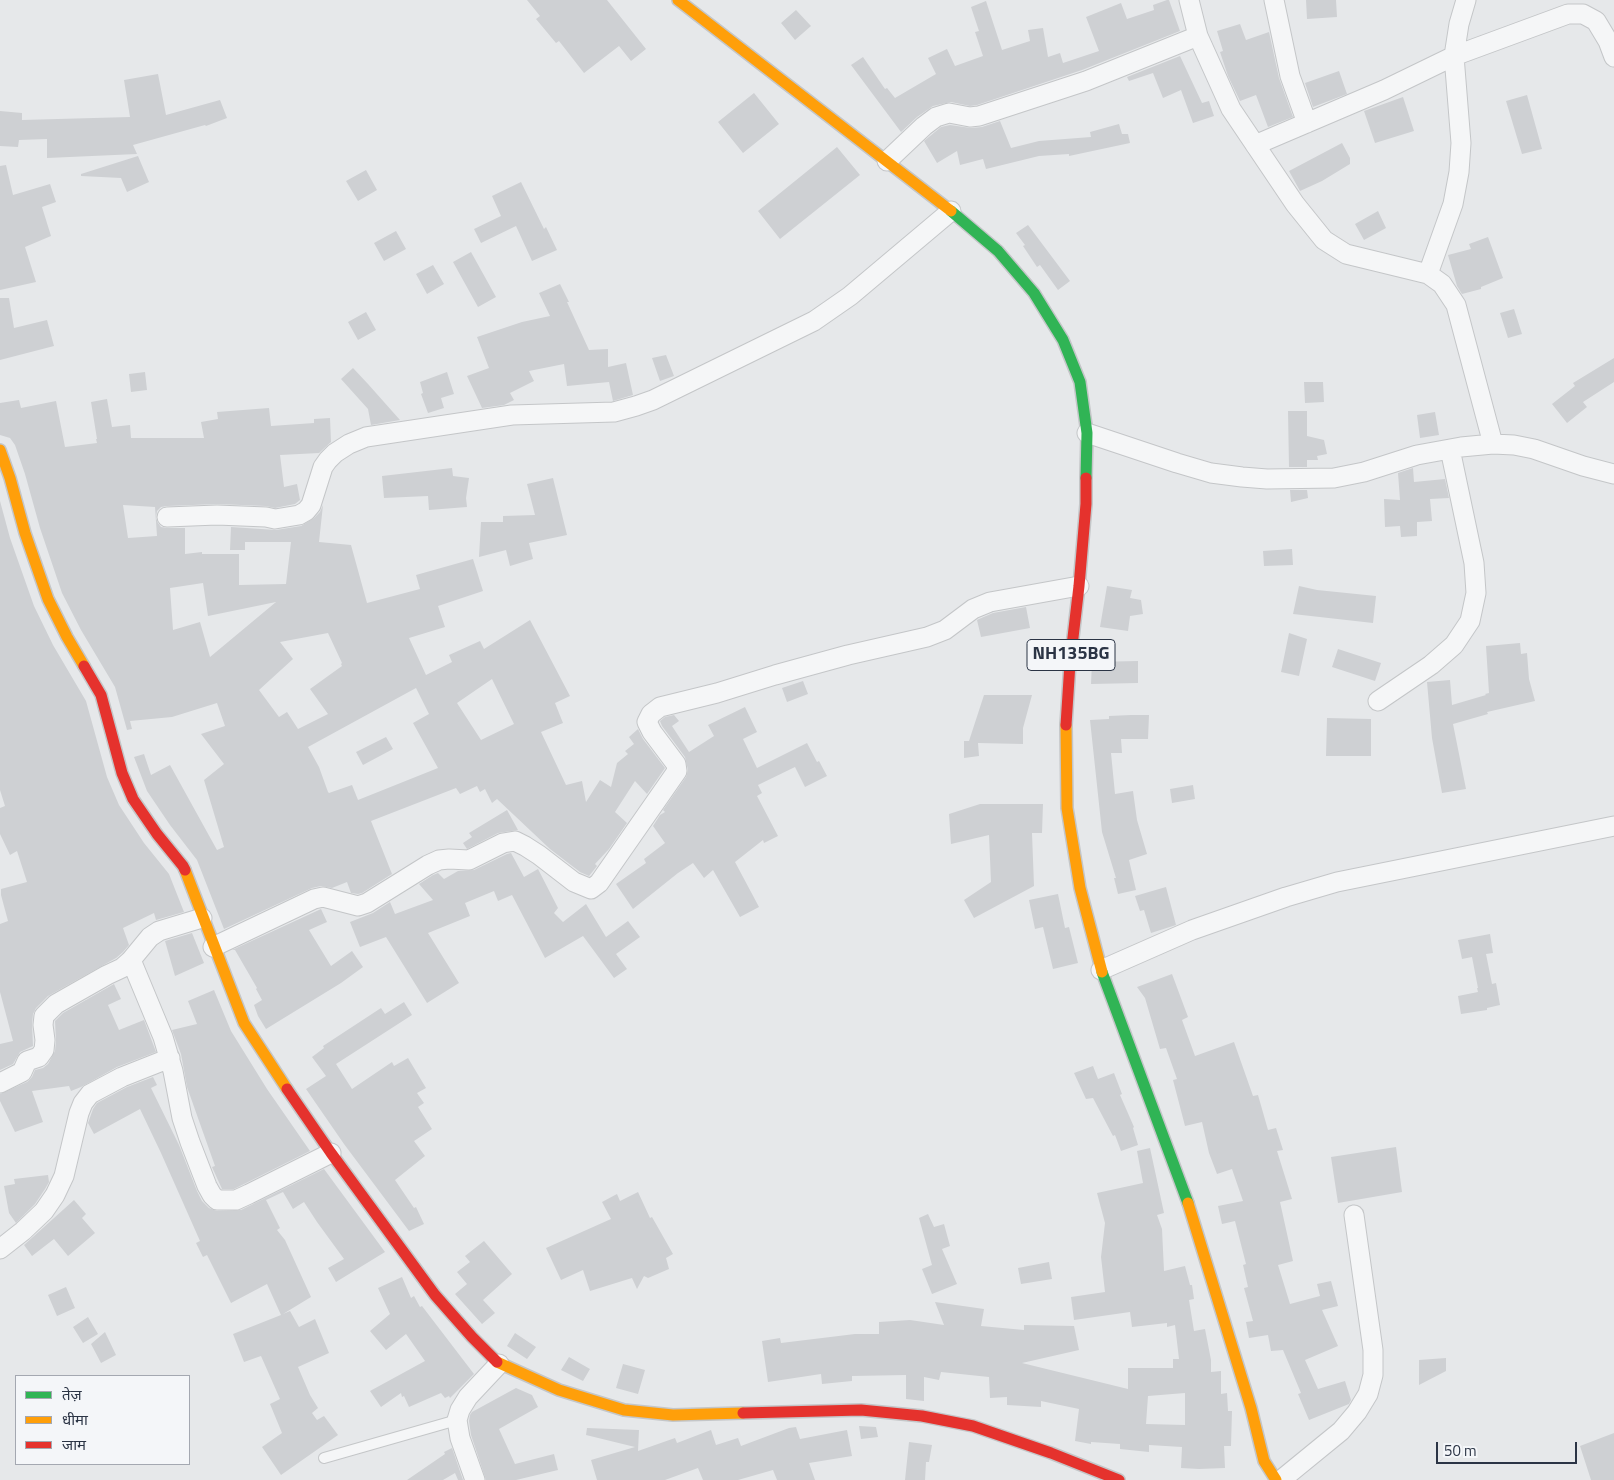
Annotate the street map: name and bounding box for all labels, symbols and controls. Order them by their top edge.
road number: NH135BG [1027,640,1115,670]
legend [15,1375,190,1465]
text: तेज़ [62,1383,82,1406]
text: धीमा [62,1408,88,1431]
scale bar [1439,1432,1580,1464]
text: जाम [62,1433,86,1456]
text: 50 m [1444,1439,1477,1462]

